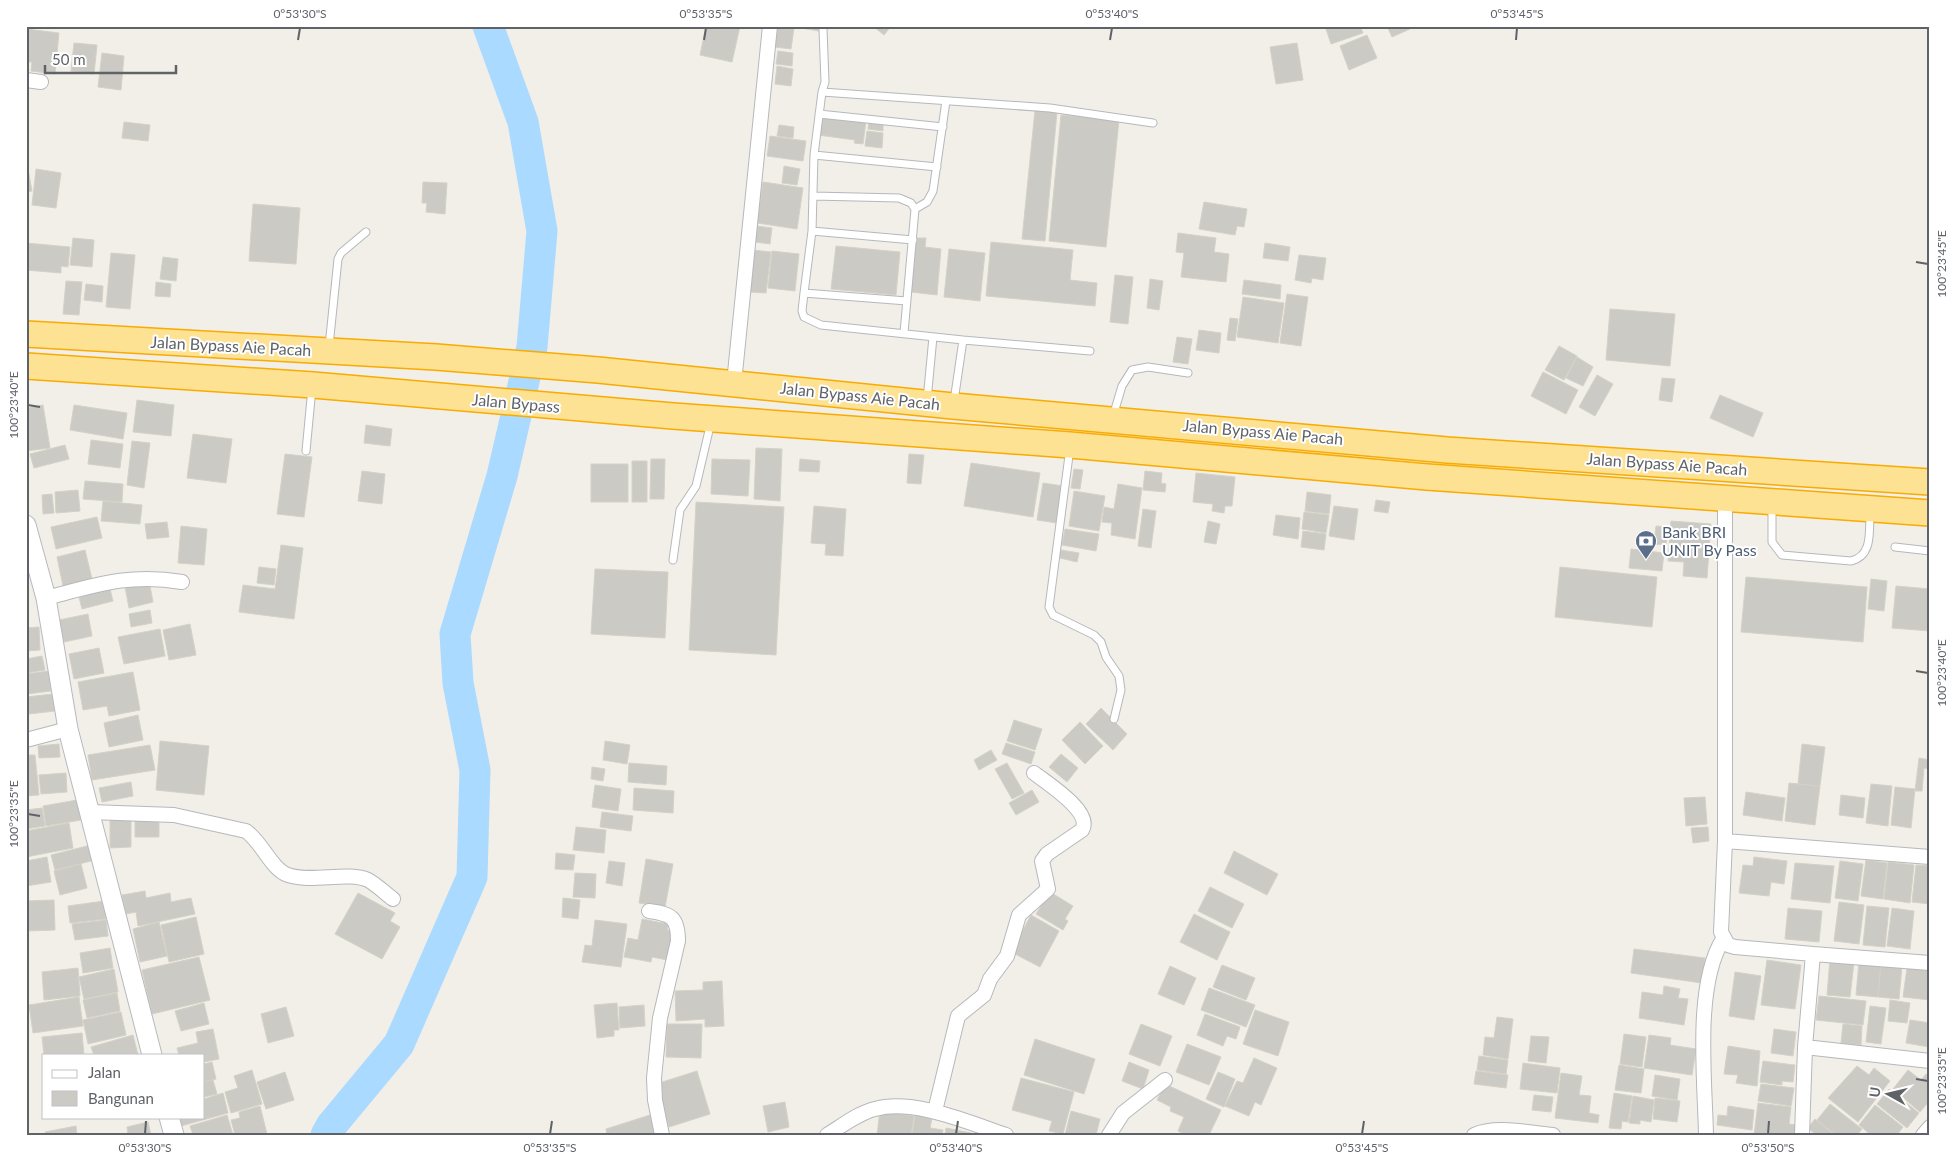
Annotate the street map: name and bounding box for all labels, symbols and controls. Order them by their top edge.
text: 0°53'30"S [273,6,327,21]
text: 0°53'35"S [679,6,733,21]
text: 0°53'40"S [1085,6,1139,21]
text: 0°53'45"S [1490,6,1544,21]
scale bar [45,42,176,74]
text: 50 m [52,50,86,68]
text: 100°23'45"E [1934,230,1949,298]
street label: Jalan Bypass Aie Pacah [150,332,312,359]
text: 100°23'40"E [6,371,21,439]
street label: Jalan Bypass Aie Pacah [779,378,941,413]
street label: Jalan Bypass [471,389,561,416]
street label: Jalan Bypass Aie Pacah [1182,415,1344,448]
street label: Jalan Bypass Aie Pacah [1586,448,1748,479]
place label: Bank BRI UNIT By Pass [1662,522,1757,559]
bank icon: Bank BRI UNIT By Pass [1634,529,1658,560]
text: 100°23'40"E [1934,639,1949,707]
text: 100°23'35"E [6,780,21,848]
text: 100°23'35"E [1934,1047,1949,1115]
legend [42,1054,205,1118]
text: Jalan [88,1063,121,1081]
north arrow [1864,1068,1914,1118]
text: U [1865,1086,1884,1098]
text: Bangunan [88,1089,154,1107]
text: 0°53'30"S [118,1140,172,1155]
text: 0°53'35"S [523,1140,577,1155]
text: 0°53'40"S [929,1140,983,1155]
text: 0°53'45"S [1335,1140,1389,1155]
text: 0°53'50"S [1741,1140,1795,1155]

